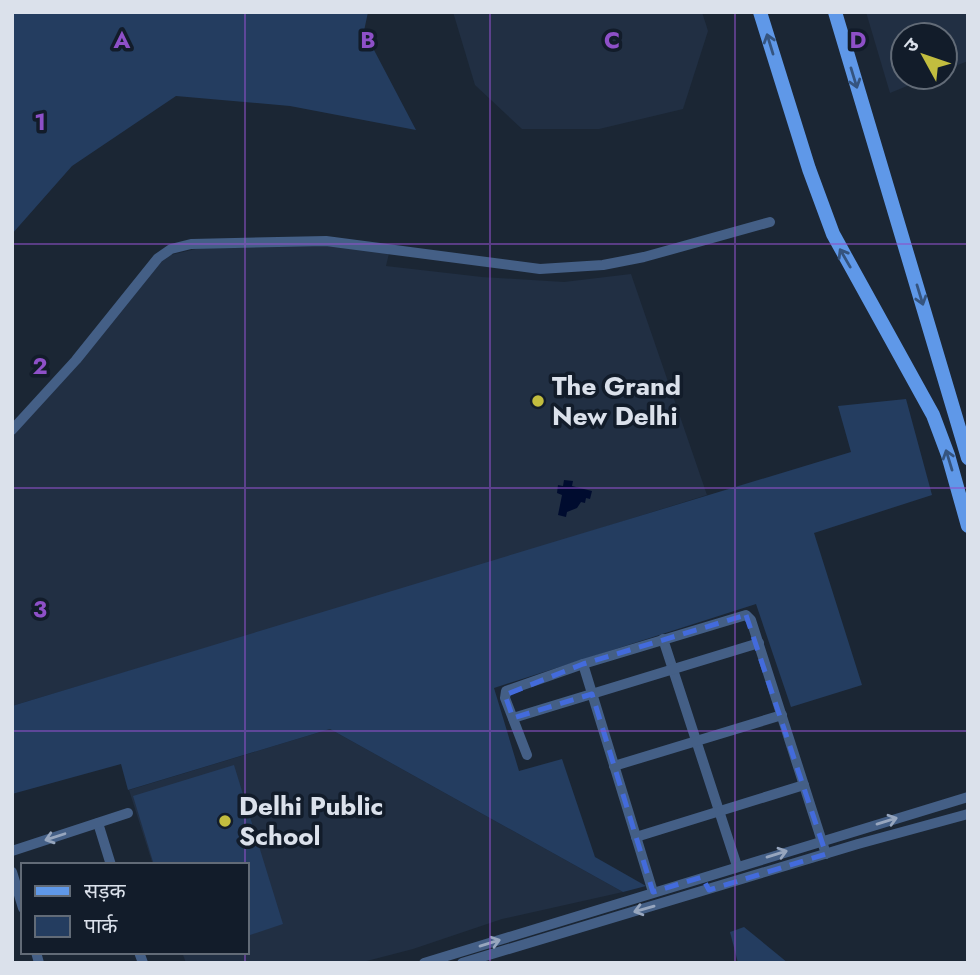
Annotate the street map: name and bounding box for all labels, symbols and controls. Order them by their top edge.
north arrow [889,21,959,91]
text: A [113,23,131,57]
text: B [360,23,376,57]
text: C [604,23,620,57]
text: D [850,23,867,57]
text: उ [897,32,926,58]
one-way arrow [762,33,775,55]
one-way arrow [849,66,862,88]
text: 1 [34,105,46,139]
one-way arrow [838,248,852,268]
one-way arrow [915,284,928,306]
text: 2 [32,349,48,383]
place label: The Grand New Delhi [552,367,681,435]
marker: The Grand New Delhi [530,393,546,409]
one-way arrow [941,449,954,471]
text: 3 [33,592,47,626]
place label: Delhi Public School [239,787,383,855]
marker: Delhi Public School [217,813,233,829]
one-way arrow [876,813,898,826]
one-way arrow [44,831,66,844]
one-way arrow [766,847,788,860]
legend [21,863,248,954]
text: सड़क [84,876,126,906]
one-way arrow [633,903,655,916]
text: पार्क [84,911,118,941]
one-way arrow [478,935,500,948]

